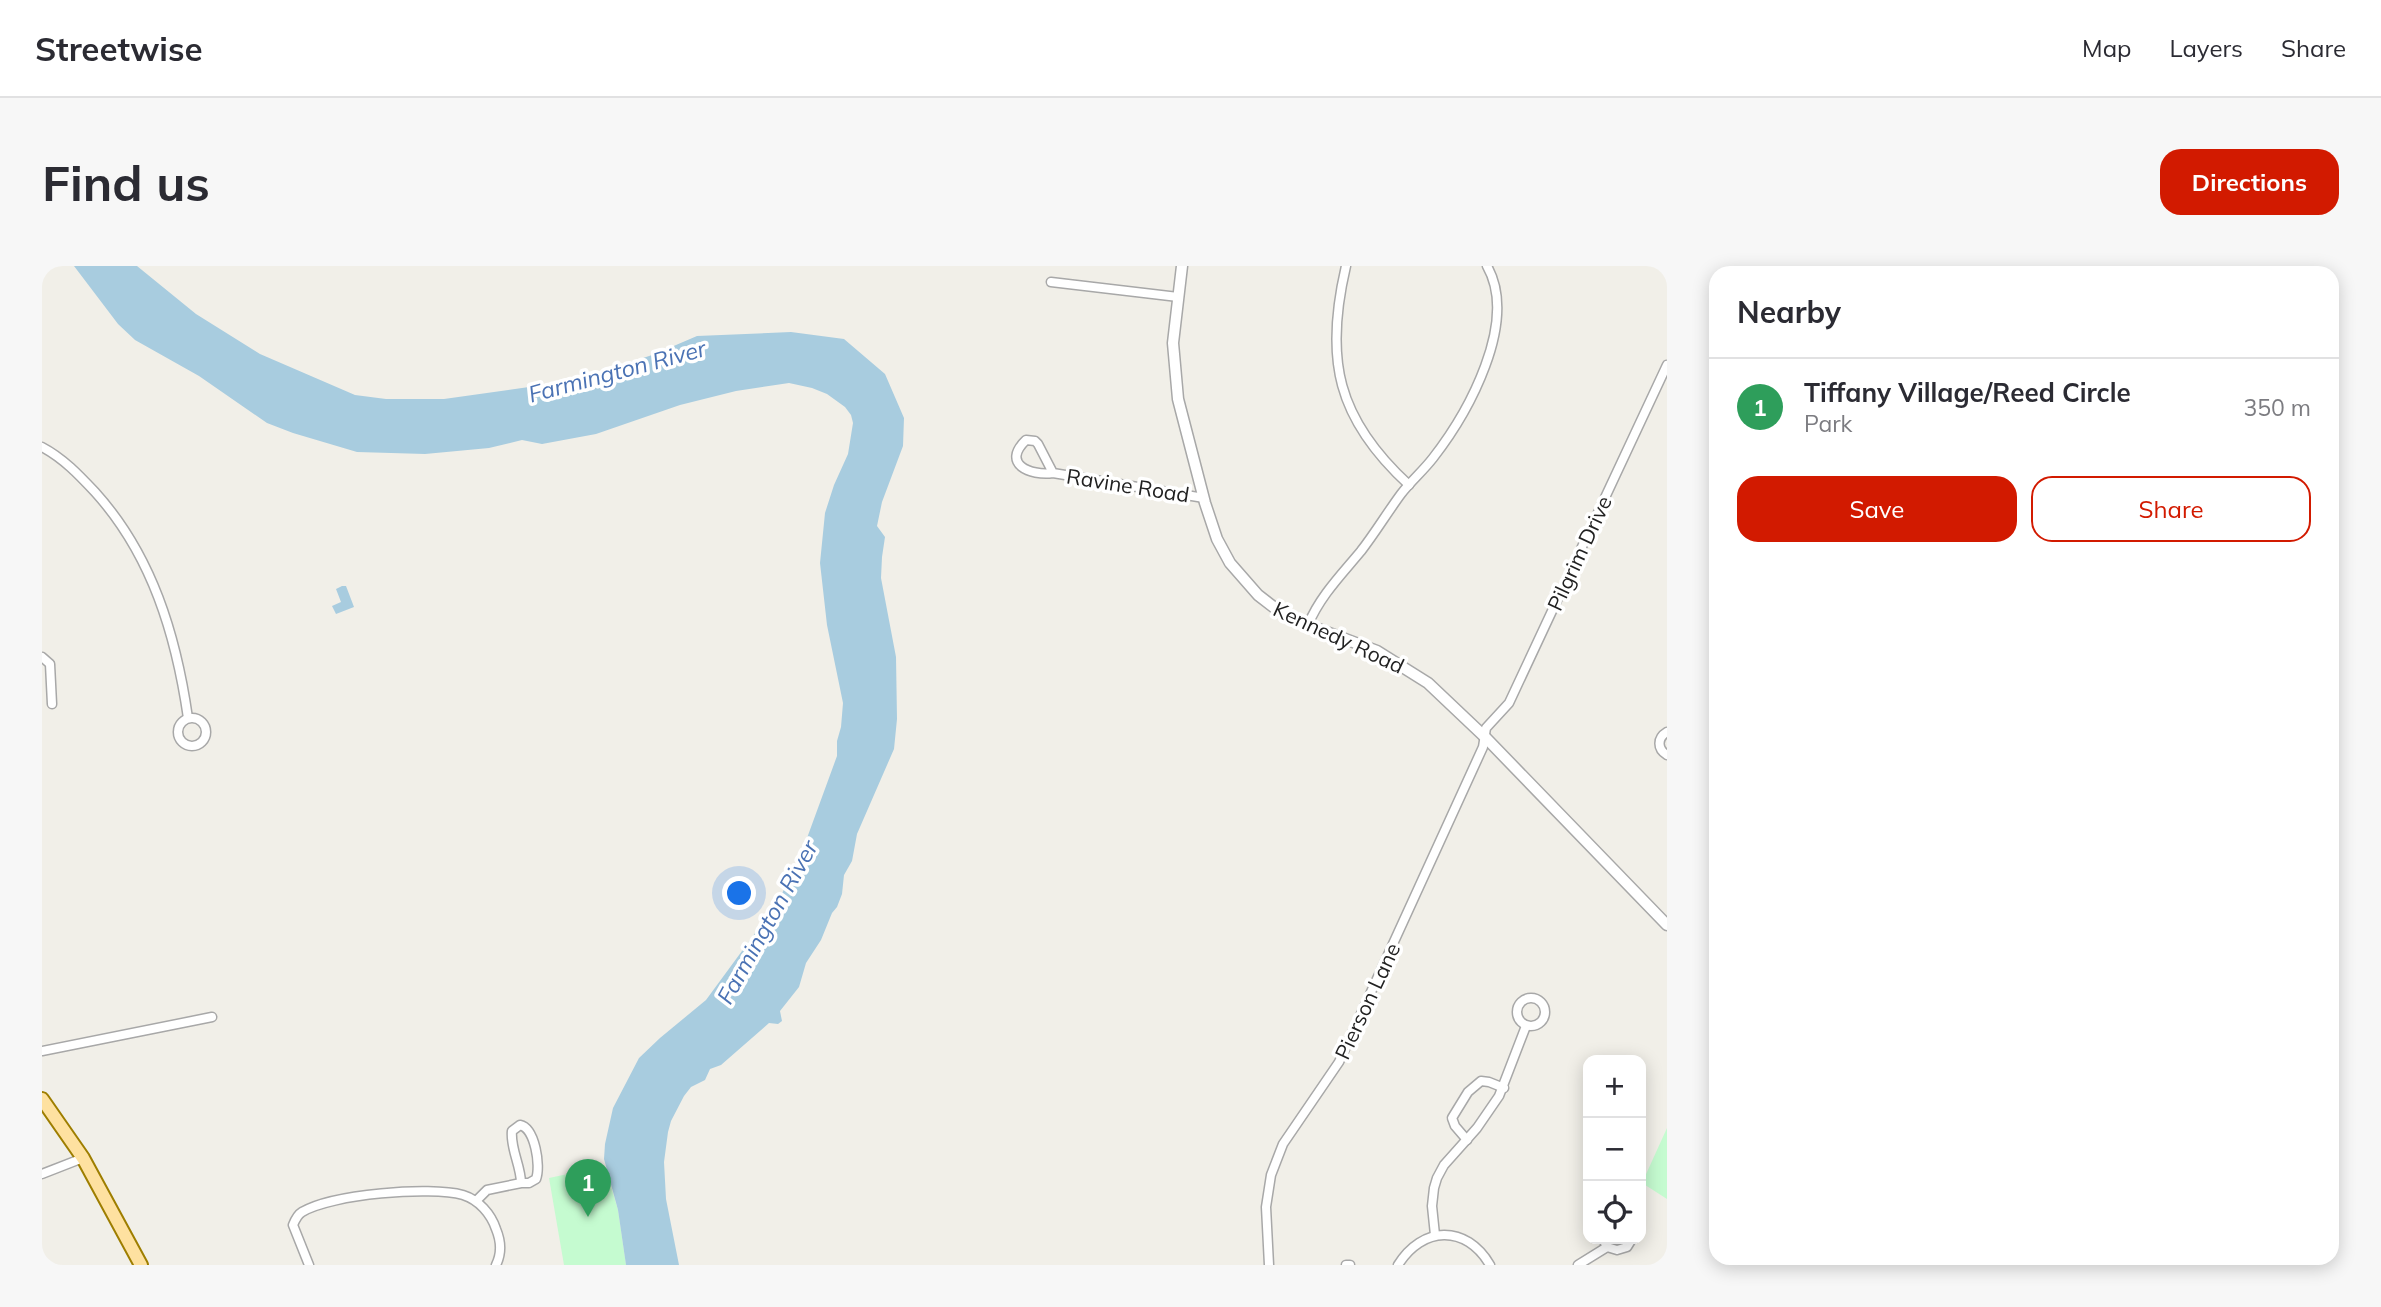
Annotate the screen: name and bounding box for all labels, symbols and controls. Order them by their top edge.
text: Streetwise [35,28,203,69]
text: Map [2082,33,2131,63]
text: Layers [2169,33,2243,63]
text: Share [2281,33,2346,63]
button: Directions [2160,149,2339,215]
text: Find us [42,152,210,213]
text: Nearby [1737,293,1841,331]
water label: Farmington River [525,333,710,409]
text: Tiffany Village/Reed Circle [1804,376,2131,409]
text: 1 [1753,393,1767,422]
text: 350 m [2243,393,2311,422]
text: Park [1804,409,1852,438]
street label: Ravine Road [1065,462,1191,508]
button: Save [1737,476,2017,542]
button: Share [2031,476,2311,542]
street label: Pilgrim Drive [1541,491,1617,615]
street label: Kennedy Road [1269,595,1409,679]
water label: Farmington River [710,834,825,1009]
your location [722,876,756,910]
street label: Pierson Lane [1329,939,1405,1063]
map controls [1583,1055,1646,1244]
button: + [1583,1055,1646,1118]
button: − [1583,1118,1646,1181]
pin: 1 [565,1159,611,1217]
button: locate [1583,1181,1646,1244]

